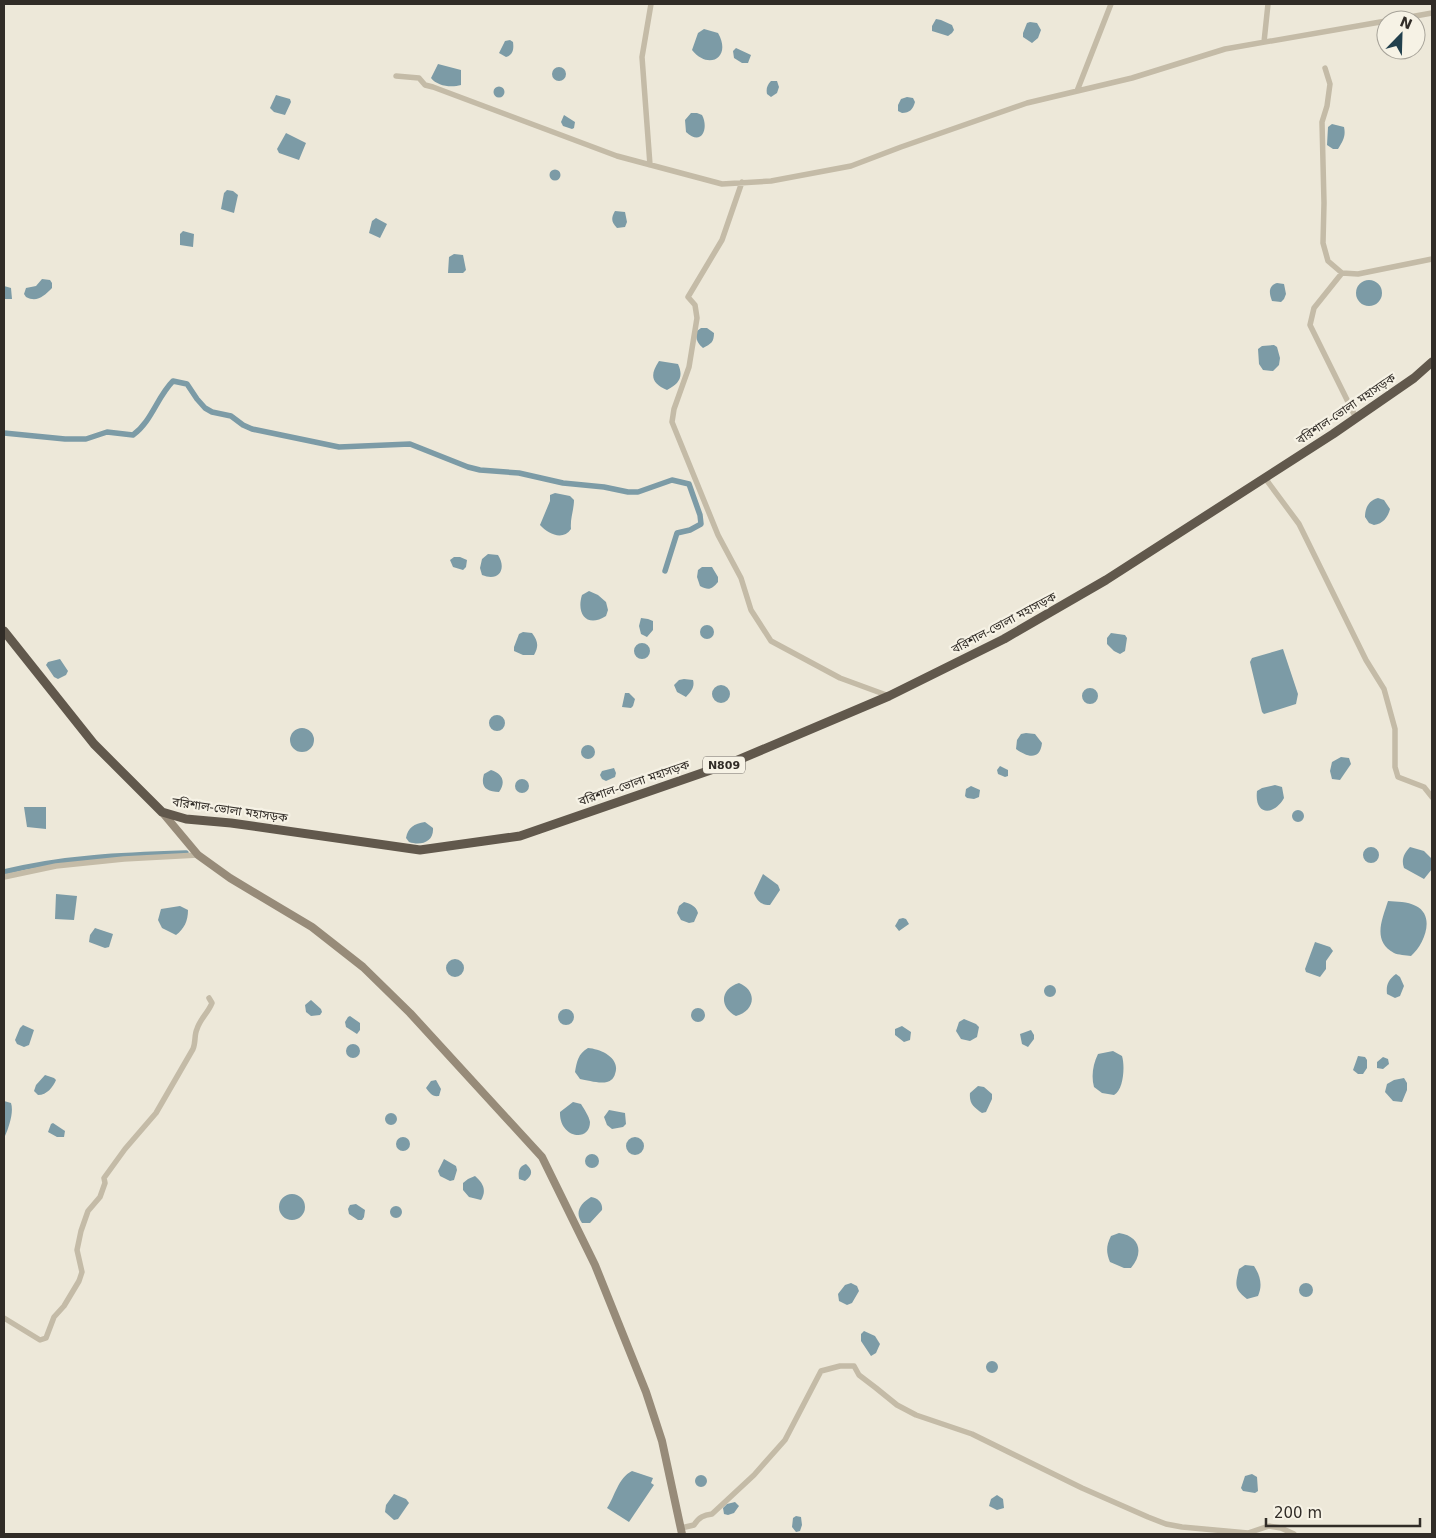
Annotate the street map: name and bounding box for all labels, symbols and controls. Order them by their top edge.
north arrow [1376,10,1426,60]
text: N [1398,13,1415,33]
street label: বরিশাল-ভোলা মহাসড়ক [1292,370,1398,448]
street label: বরিশাল-ভোলা মহাসড়ক [948,588,1059,657]
street label: বরিশাল-ভোলা মহাসড়ক [575,756,692,809]
road number: N809 [703,756,745,774]
street label: বরিশাল-ভোলা মহাসড়ক [170,794,289,825]
scale bar [1266,1496,1420,1528]
text: 200 m [1274,1504,1322,1522]

